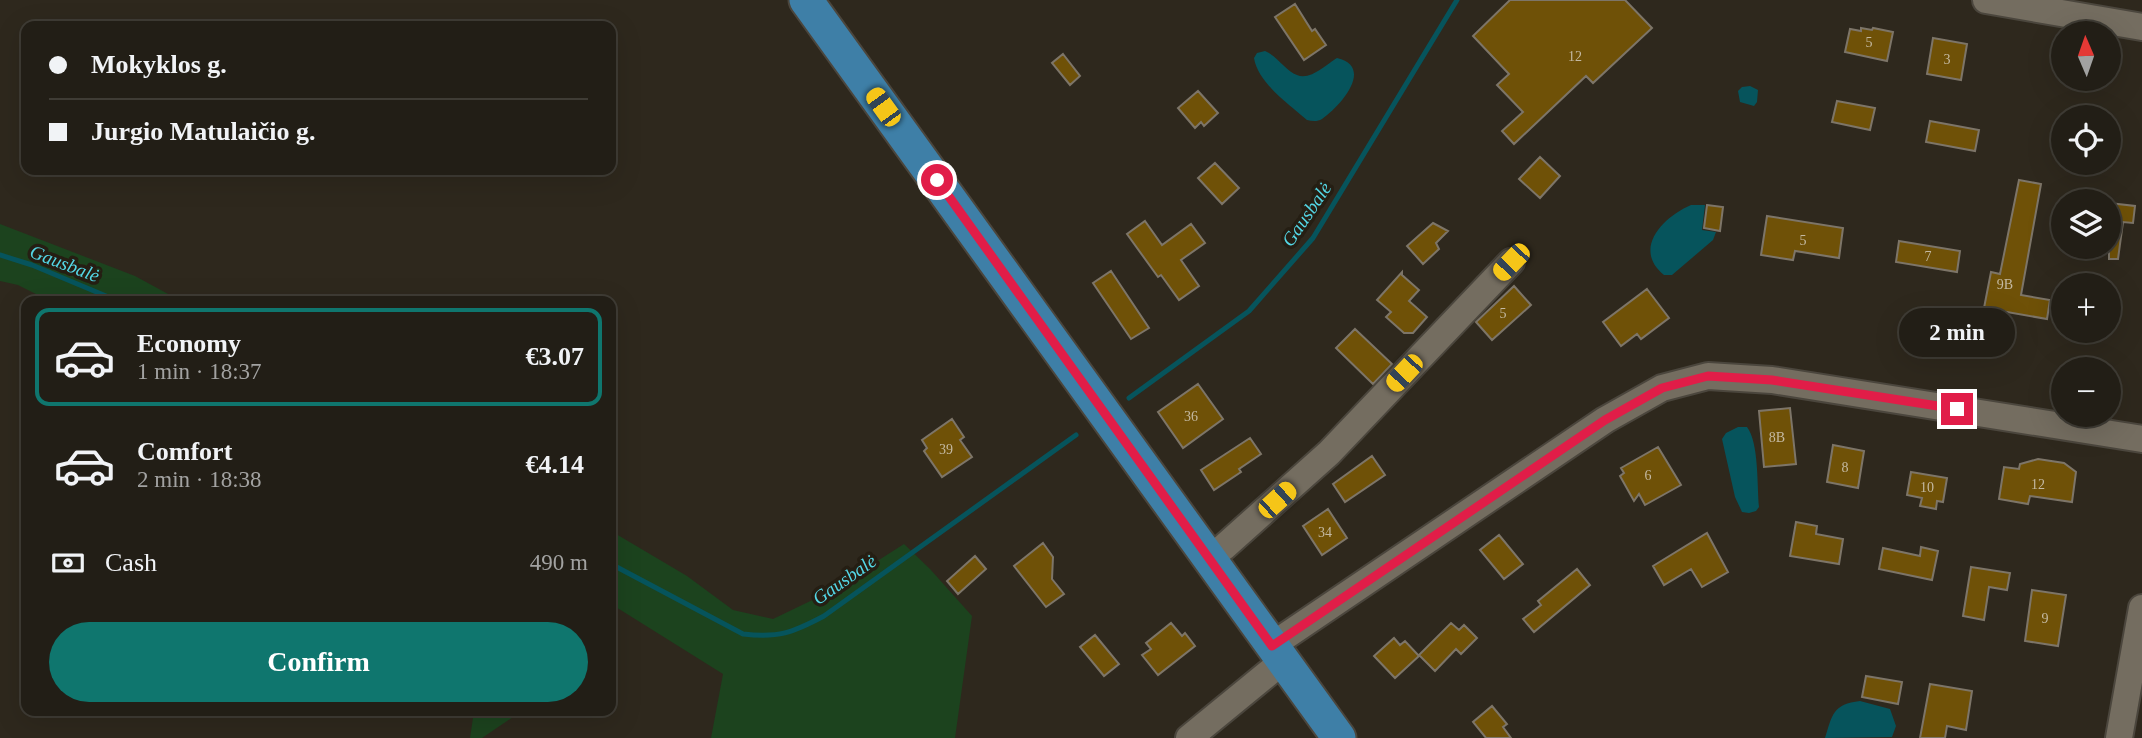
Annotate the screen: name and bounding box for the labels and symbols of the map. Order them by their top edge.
north arrow [2051,21,2121,91]
house number: 5 [1866,35,1873,50]
house number: 12 [1568,49,1582,64]
house number: 3 [1944,52,1951,67]
car [863,84,904,130]
route start [921,164,953,196]
water label: Gausbalė [1277,178,1335,250]
house number: 5 [1800,233,1807,248]
car [1489,240,1534,284]
water label: Gausbalė [27,241,103,286]
house number: 7 [1925,249,1932,264]
house number: 9B [1997,277,2013,292]
house number: 5 [1500,306,1507,321]
callout: 2 min [1899,308,2015,356]
car [1382,350,1427,396]
route end [1941,393,1973,425]
house number: 36 [1184,409,1198,424]
house number: 8B [1769,430,1785,445]
house number: 39 [939,442,953,457]
house number: 8 [1842,460,1849,475]
house number: 6 [1645,468,1652,483]
house number: 12 [2031,477,2045,492]
car [1255,478,1300,522]
house number: 10 [1920,480,1934,495]
house number: 34 [1318,525,1332,540]
water label: Gausbalė [808,550,880,609]
house number: 9 [2042,611,2049,626]

